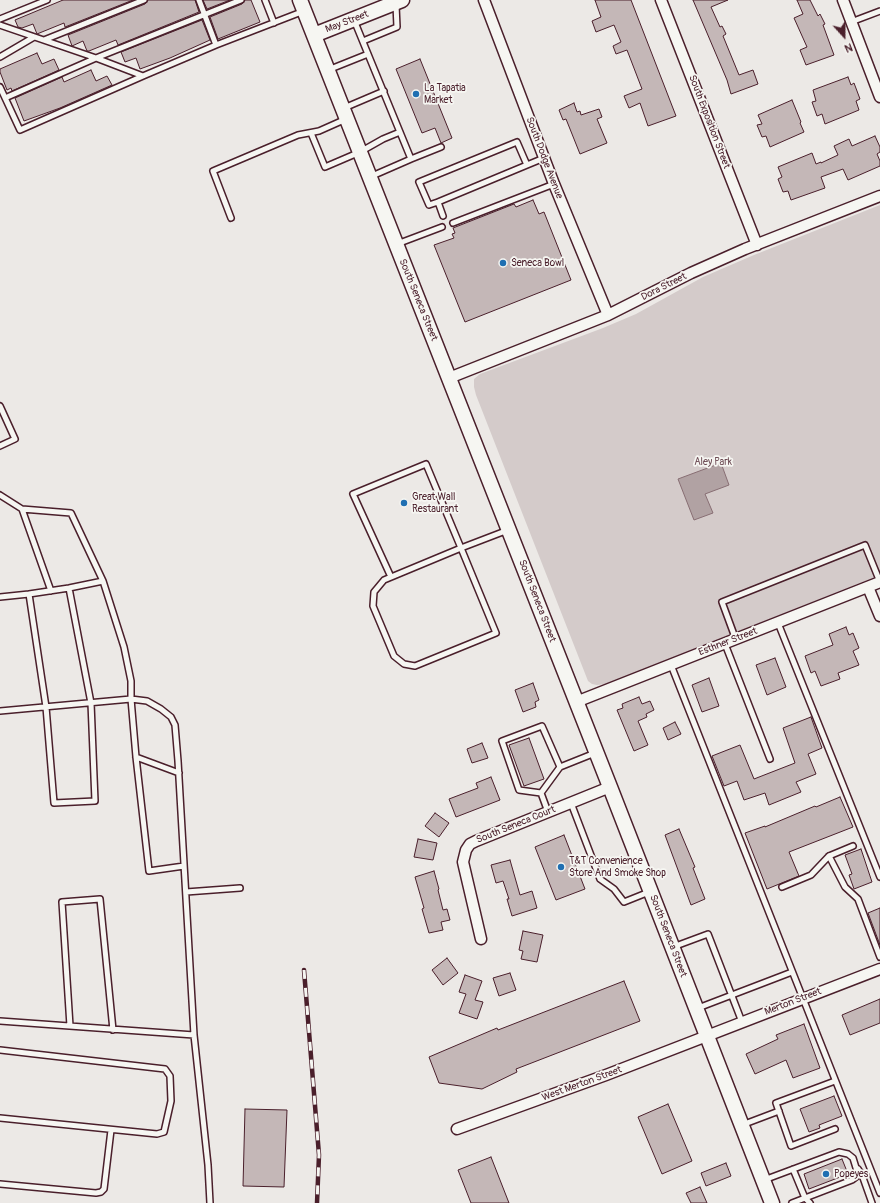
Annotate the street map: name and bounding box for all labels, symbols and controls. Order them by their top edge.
street label: May Street [324,8,370,36]
north arrow [824,16,864,56]
text: N [843,40,854,55]
street label: South Exposition Street [686,74,732,170]
place label: La Tapatia Market [424,82,466,106]
marker: La Tapatia Market [411,89,421,99]
street label: South Dodge Avenue [523,115,565,201]
street label: South Seneca Street [396,257,440,343]
place label: Seneca Bowl [511,257,564,269]
marker: Seneca Bowl [498,258,508,268]
street label: Dora Street [639,270,689,304]
park label: Aley Park [694,456,732,468]
place label: Great Wall Restaurant [412,491,458,514]
marker: Great Wall Restaurant [399,498,409,508]
street label: South Seneca Street [516,558,558,644]
street label: Esthner Street [697,625,759,659]
street label: South Seneca Court [475,804,557,846]
place label: T&T Convenience Store And Smoke Shop [569,855,666,878]
marker: T&T Convenience Store And Smoke Shop [556,862,566,872]
street label: South Seneca Street [647,893,689,979]
street label: Merton Street [763,986,823,1018]
street label: West Merton Street [540,1064,624,1104]
place label: Popeyes [834,1168,868,1180]
marker: Popeyes [821,1169,831,1179]

